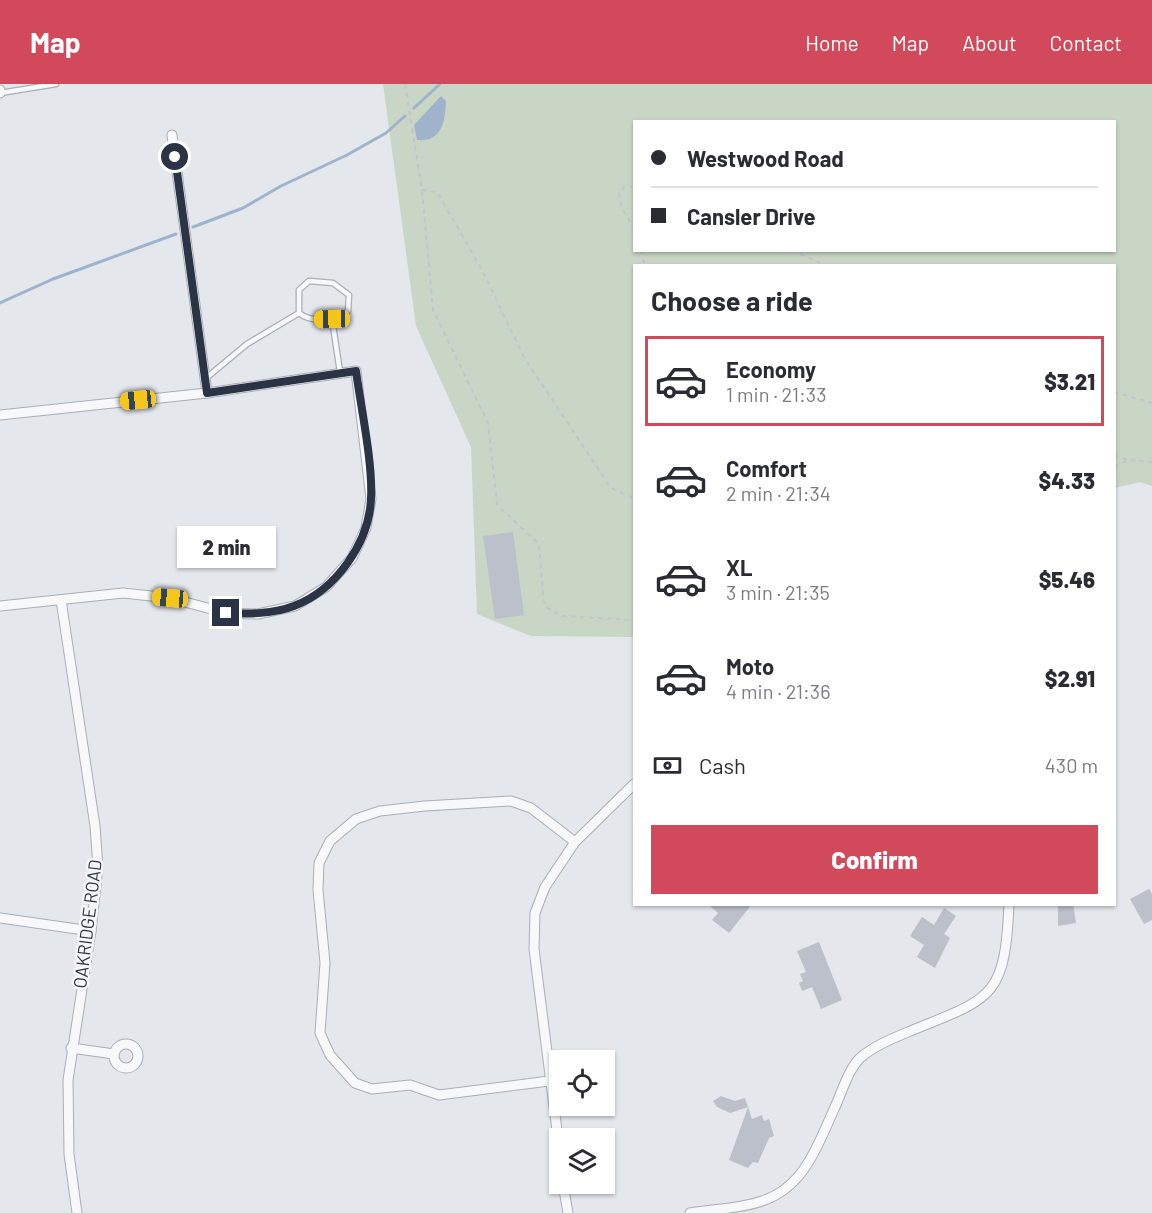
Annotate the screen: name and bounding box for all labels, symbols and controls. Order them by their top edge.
text: Map [30,25,81,59]
text: Home [805,30,859,55]
text: Map [892,30,929,55]
text: About [962,30,1017,55]
text: Contact [1050,30,1122,55]
route start [161,143,188,170]
text: Westwood Road [687,145,844,171]
text: Cansler Drive [687,203,816,229]
text: Choose a ride [651,284,813,316]
car [314,310,350,328]
icon: car [654,354,708,408]
text: Economy [726,356,816,382]
text: $3.21 [1044,368,1095,394]
text: 1 min · 21:33 [726,382,826,406]
car [119,389,157,411]
icon: car [654,453,708,507]
text: Comfort [726,455,807,481]
text: $4.33 [1039,467,1095,493]
text: 2 min · 21:34 [726,481,831,505]
callout: 2 min [176,526,276,568]
text: 2 min [202,535,251,559]
icon: car [654,552,708,606]
text: XL [726,554,752,580]
text: $5.46 [1039,566,1095,592]
text: 3 min · 21:35 [726,580,830,604]
car [151,587,189,609]
route end [212,599,239,626]
icon: car [654,651,708,705]
text: Moto [726,653,774,679]
text: $2.91 [1045,665,1095,691]
text: 4 min · 21:36 [726,679,830,703]
icon: cash [651,749,684,782]
text: Cash [699,752,746,778]
text: 430 m [1045,753,1098,777]
button: Confirm [651,825,1098,894]
street label: OAKRIDGE ROAD [68,858,106,990]
map controls [549,1050,615,1194]
button: locate [549,1050,615,1116]
button: layers [549,1128,615,1194]

